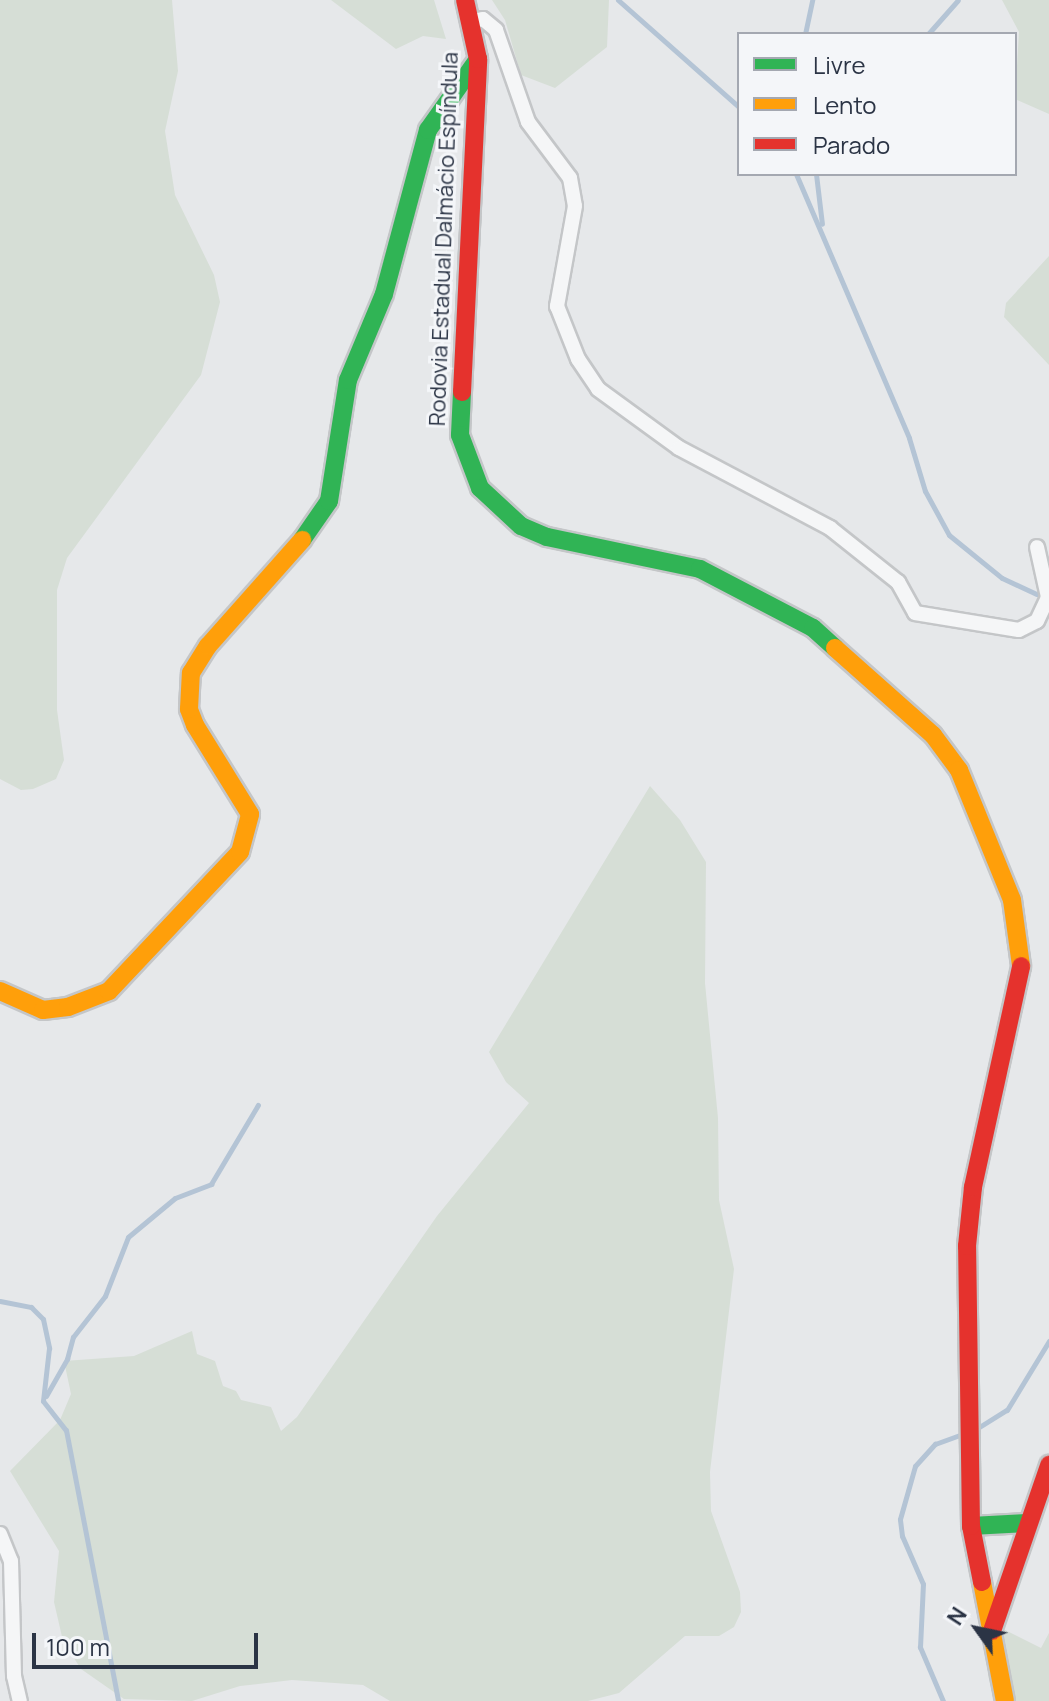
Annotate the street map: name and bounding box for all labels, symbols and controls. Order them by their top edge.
legend [737,32,1017,176]
text: Livre [813,48,866,81]
street label: Rodovia Estadual Dalmácio Espíndula [424,51,464,427]
text: Lento [813,88,877,121]
text: Parado [813,128,890,161]
north arrow [937,1589,1017,1669]
text: N [940,1601,974,1631]
scale bar [36,1617,262,1667]
text: 100 m [46,1630,110,1663]

